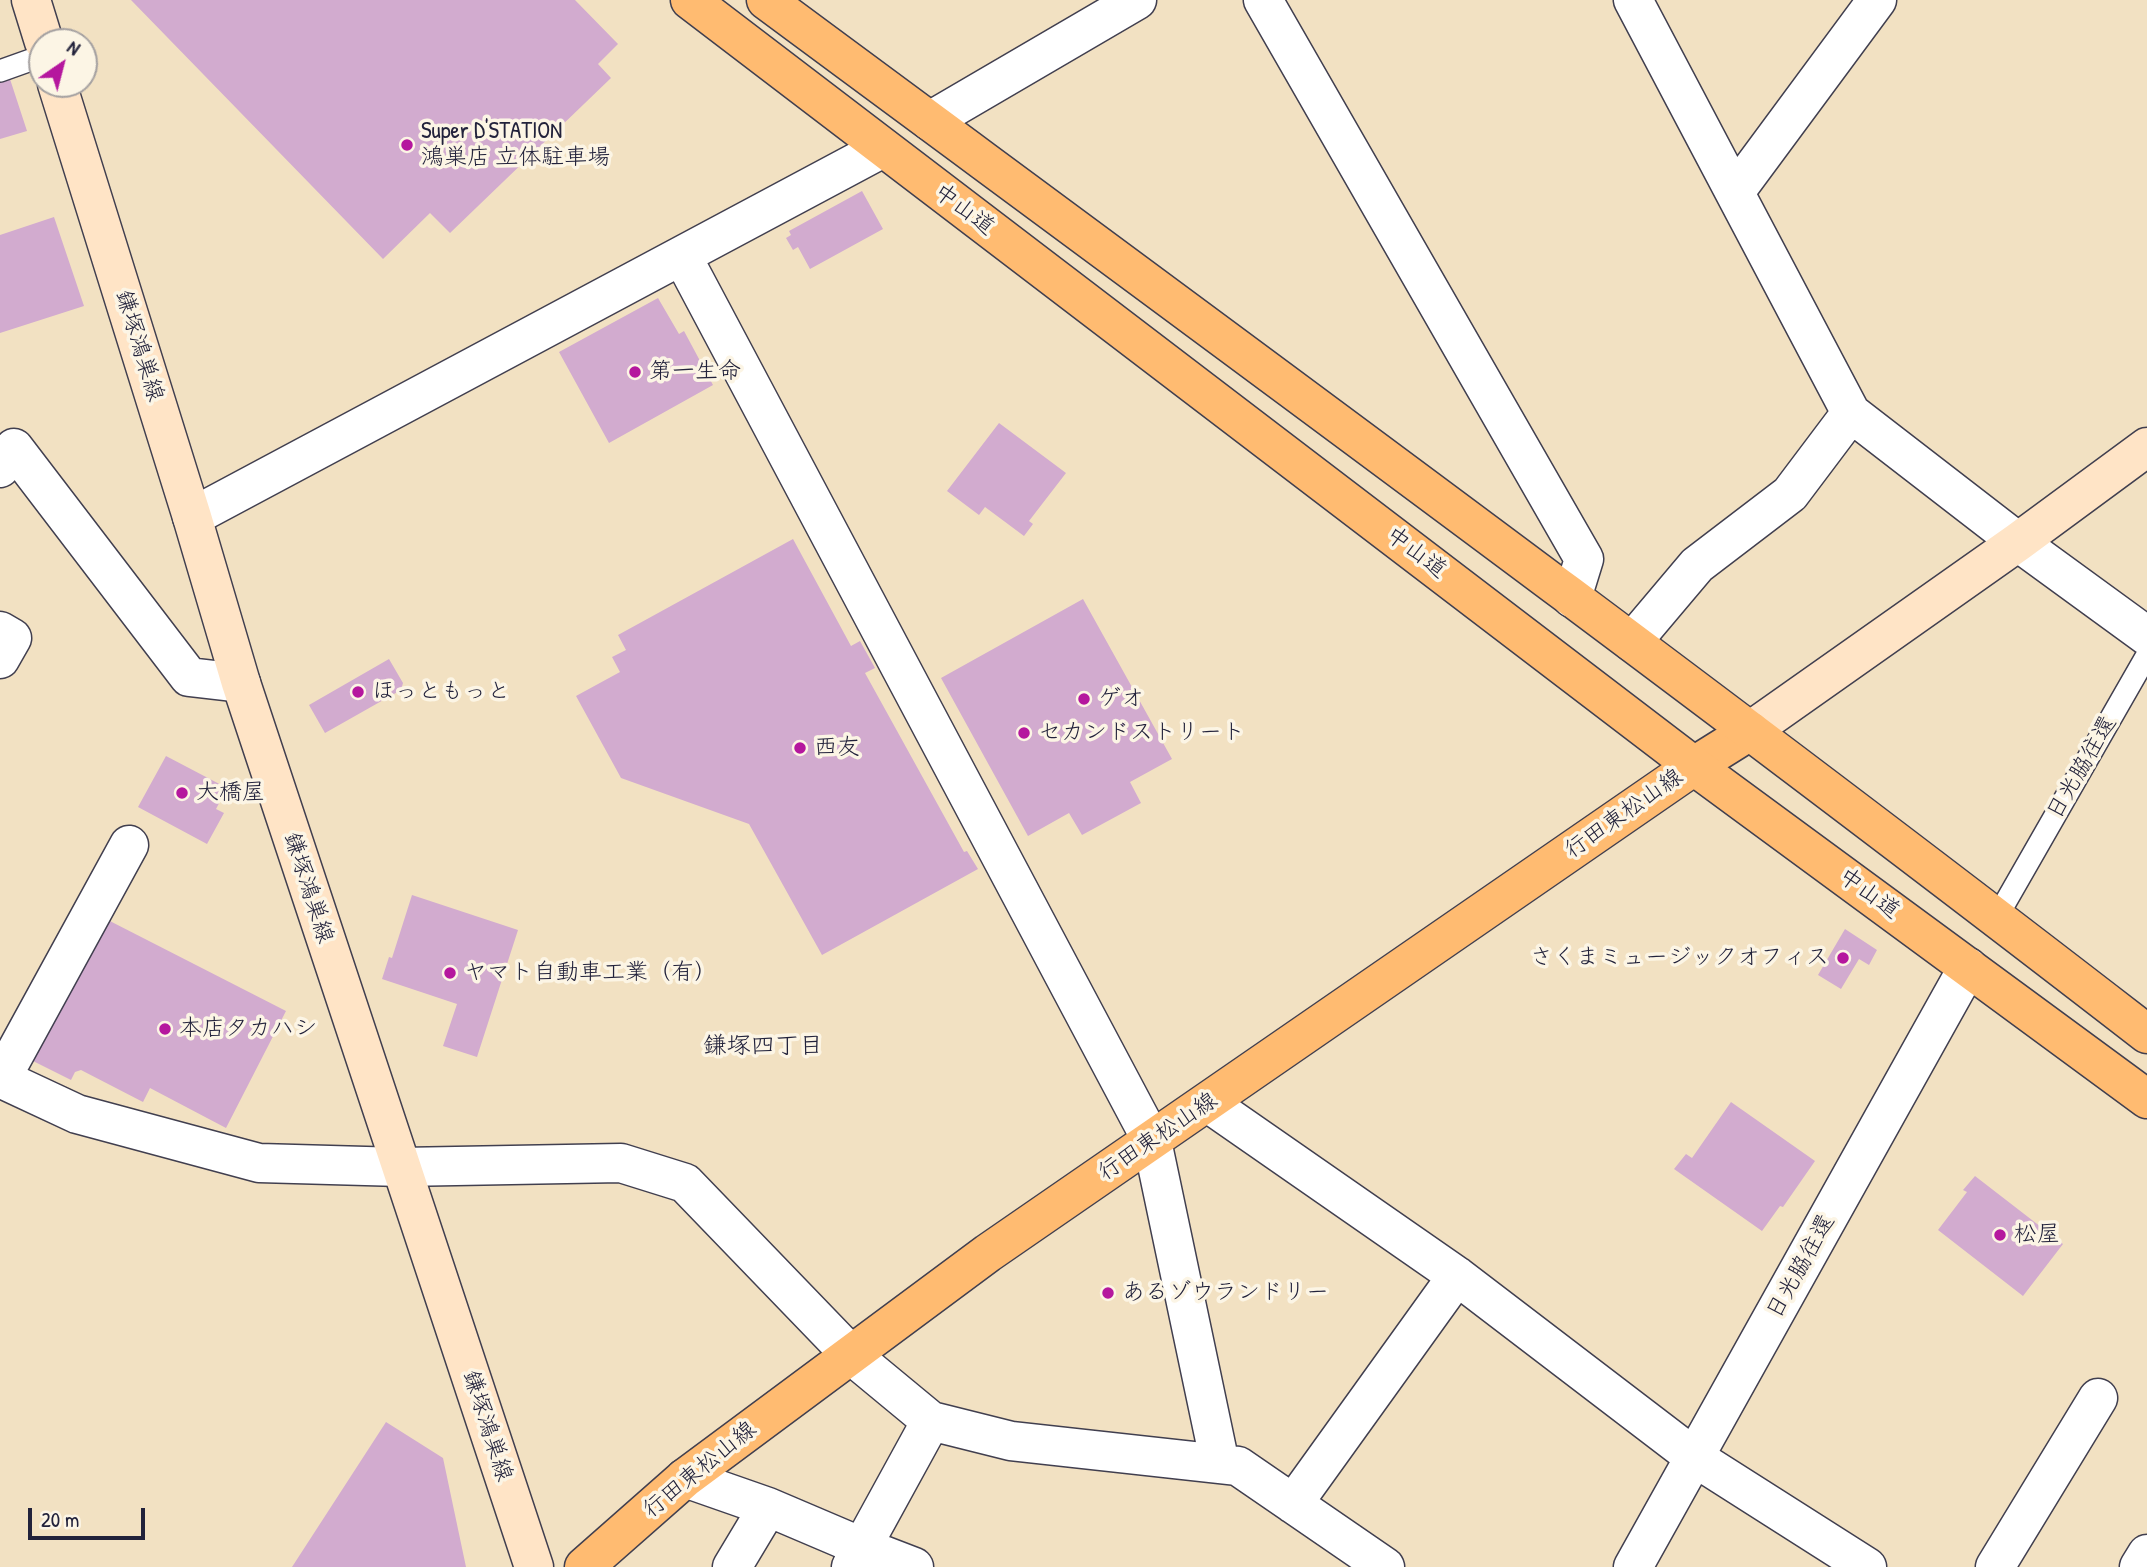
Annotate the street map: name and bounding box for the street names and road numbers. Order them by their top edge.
street label: 中山道 [928,178,1000,242]
street label: 鎌塚鴻巣線 [109,287,169,405]
street label: 中山道 [1380,521,1452,585]
street label: 日光脇往還 [2041,711,2123,825]
street label: 行田東松山線 [1560,763,1688,865]
street label: 鎌塚鴻巣線 [277,829,339,947]
street label: 中山道 [1833,863,1905,925]
street label: 行田東松山線 [1093,1087,1223,1187]
street label: 日光脇往還 [1761,1210,1841,1324]
street label: 鎌塚鴻巣線 [456,1367,518,1485]
street label: 行田東松山線 [638,1416,762,1524]

